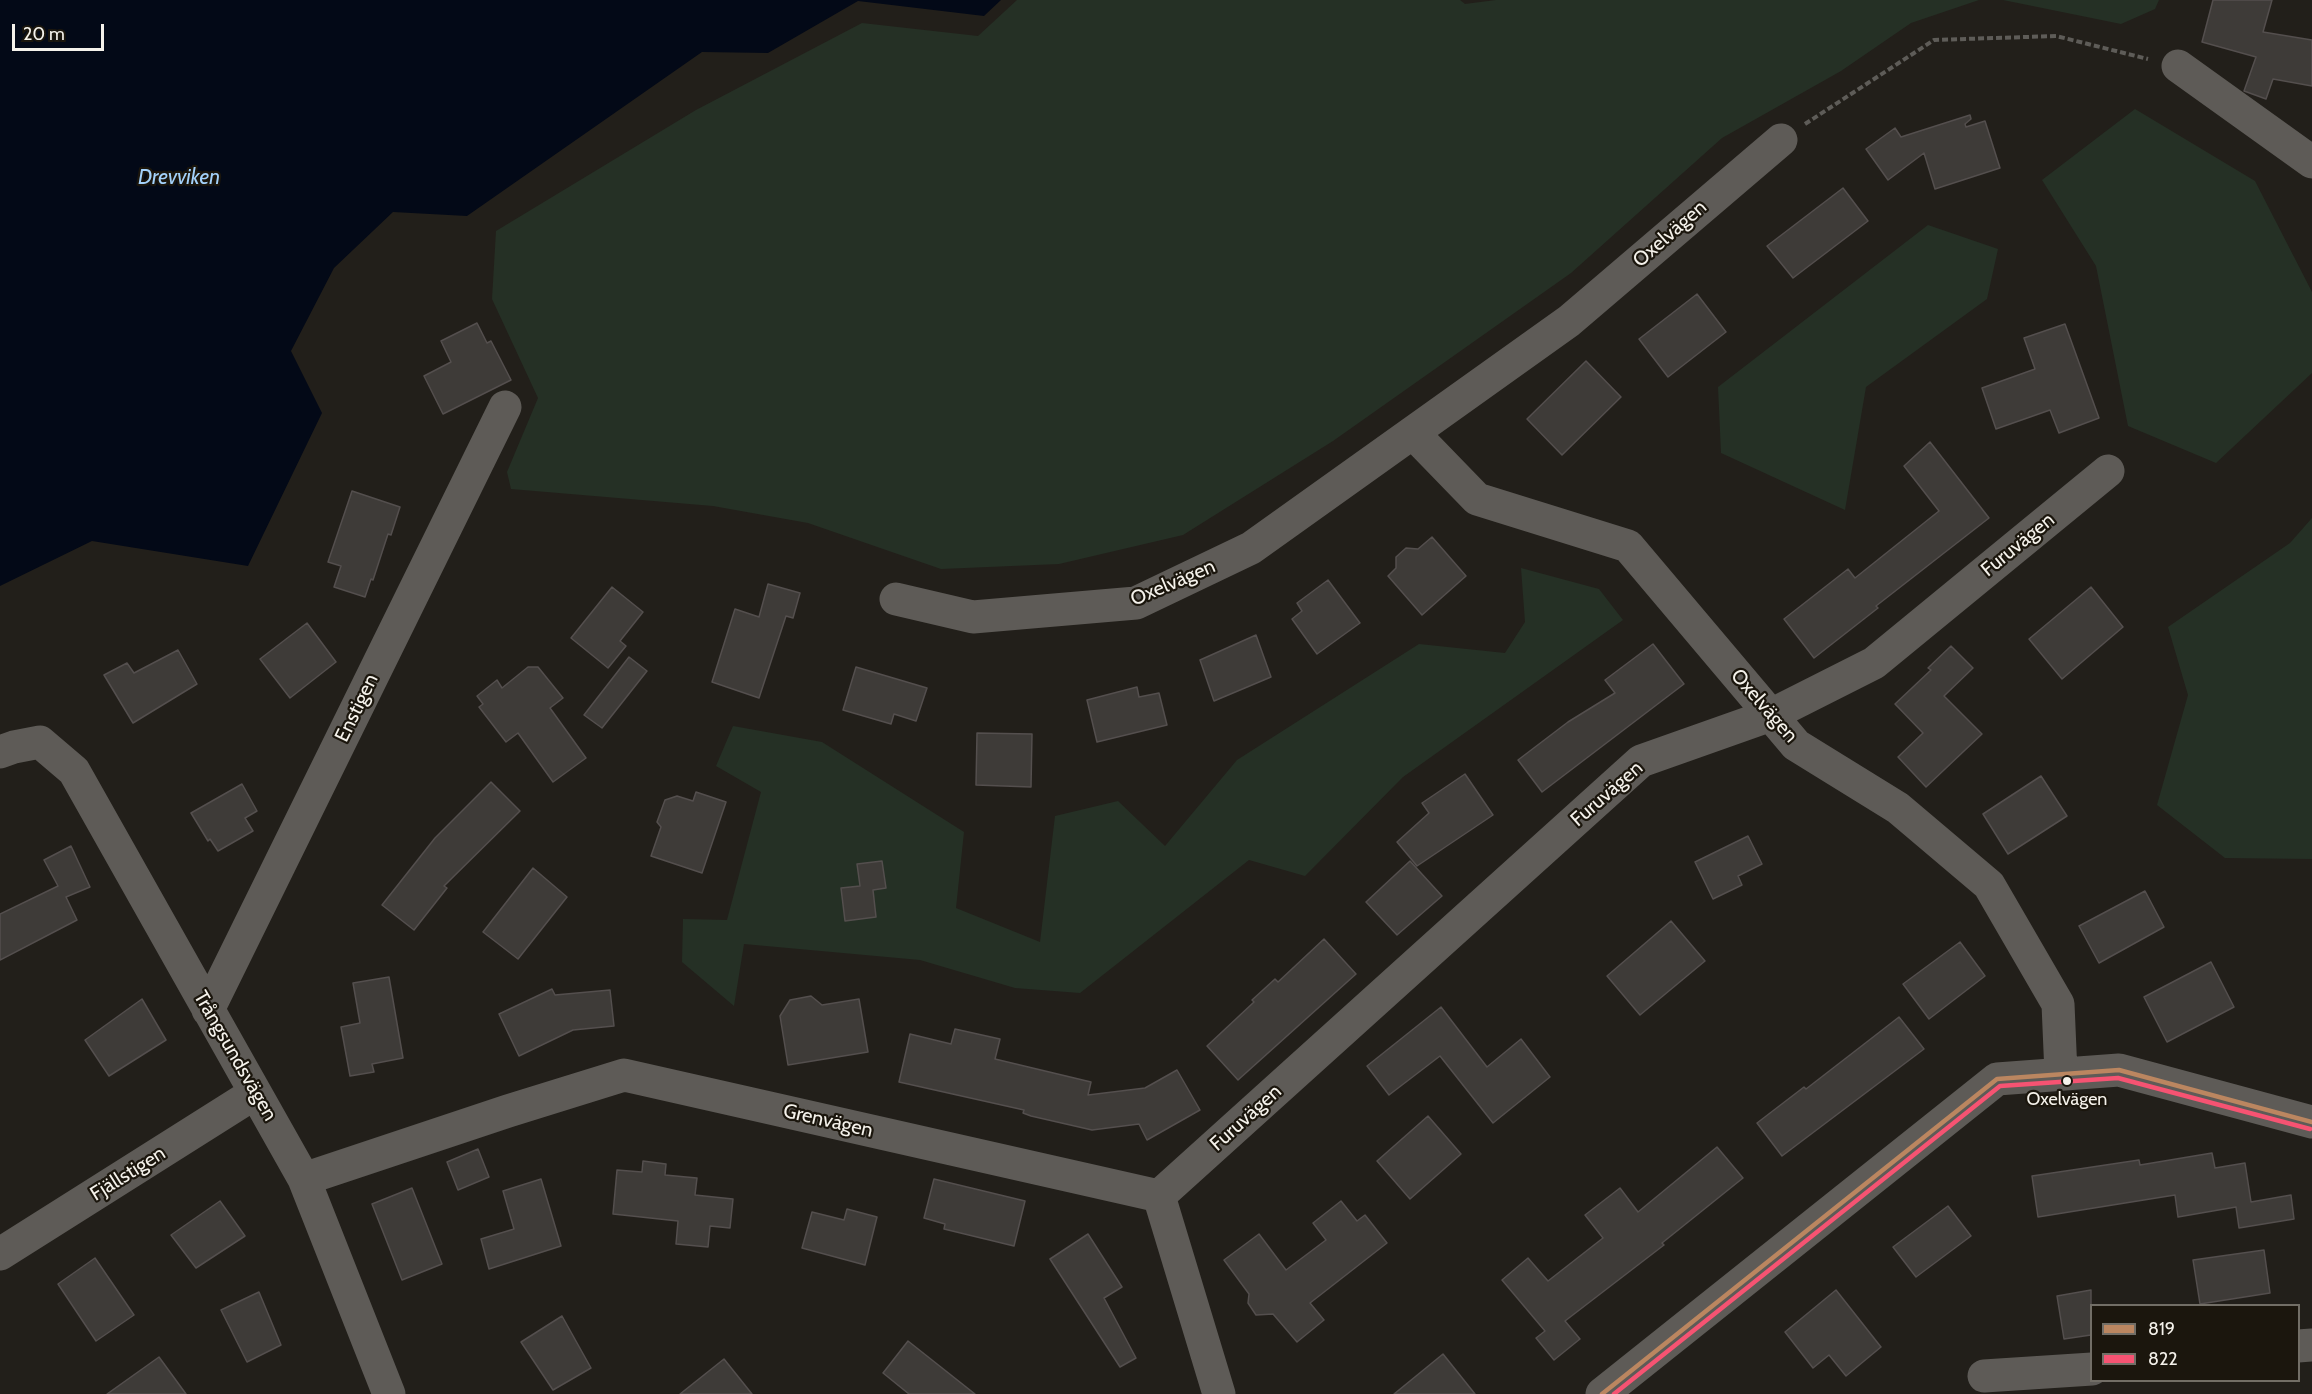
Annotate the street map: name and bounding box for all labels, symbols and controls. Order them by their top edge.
scale bar [15,12,106,50]
text: 20 m [23,23,65,45]
water label: Drevviken [138,165,220,191]
street label: Oxelvägen [1628,195,1712,273]
street label: Furuvägen [1976,508,2060,582]
street label: Oxelvägen [1127,554,1219,612]
street label: Oxelvägen [1725,664,1803,748]
street label: Enstigen [330,670,384,746]
street label: Furuvägen [1566,756,1648,832]
street label: Trångsundsvägen [188,987,282,1125]
marker: Oxelvägen [2061,1075,2073,1087]
street label: Furuvägen [1205,1080,1287,1156]
place label: Oxelvägen [2027,1089,2107,1111]
street label: Grenvägen [781,1099,875,1143]
street label: Fjällstigen [86,1142,170,1206]
legend [2090,1304,2300,1382]
text: 819 [2148,1318,2175,1340]
text: 822 [2148,1348,2178,1370]

